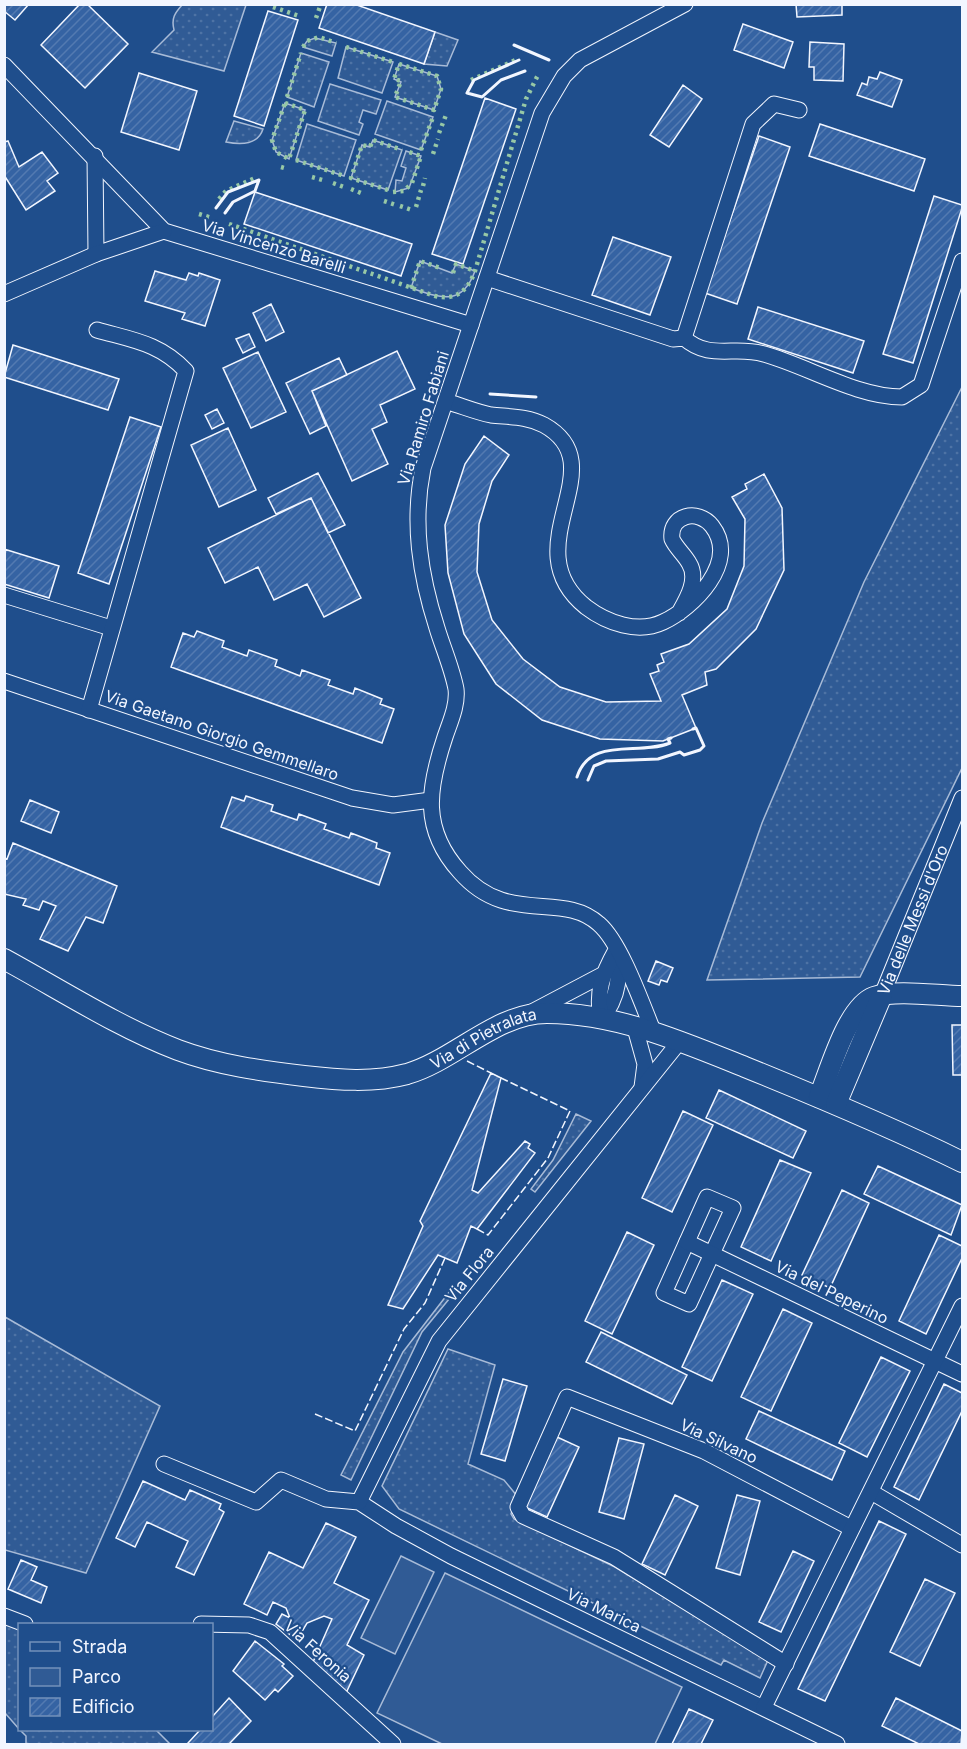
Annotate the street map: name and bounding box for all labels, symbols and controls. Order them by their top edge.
street label: Via Vincenzo Barelli [200,215,348,277]
street label: Via Ramiro Fabiani [393,348,453,488]
street label: Via Gaetano Giorgio Gemmellaro [102,685,342,785]
street label: Via delle Messi d'Oro [873,842,952,998]
street label: Via di Pietralata [427,1004,538,1073]
street label: Via Flora [440,1242,498,1306]
street label: Via del Peperino [772,1256,892,1328]
street label: Via Silvano [677,1414,761,1468]
street label: Via Marica [564,1583,644,1637]
street label: Via Feronia [280,1615,356,1687]
legend [18,1623,213,1731]
text: Strada [72,1636,127,1657]
text: Parco [72,1666,121,1687]
text: Edificio [72,1696,135,1717]

